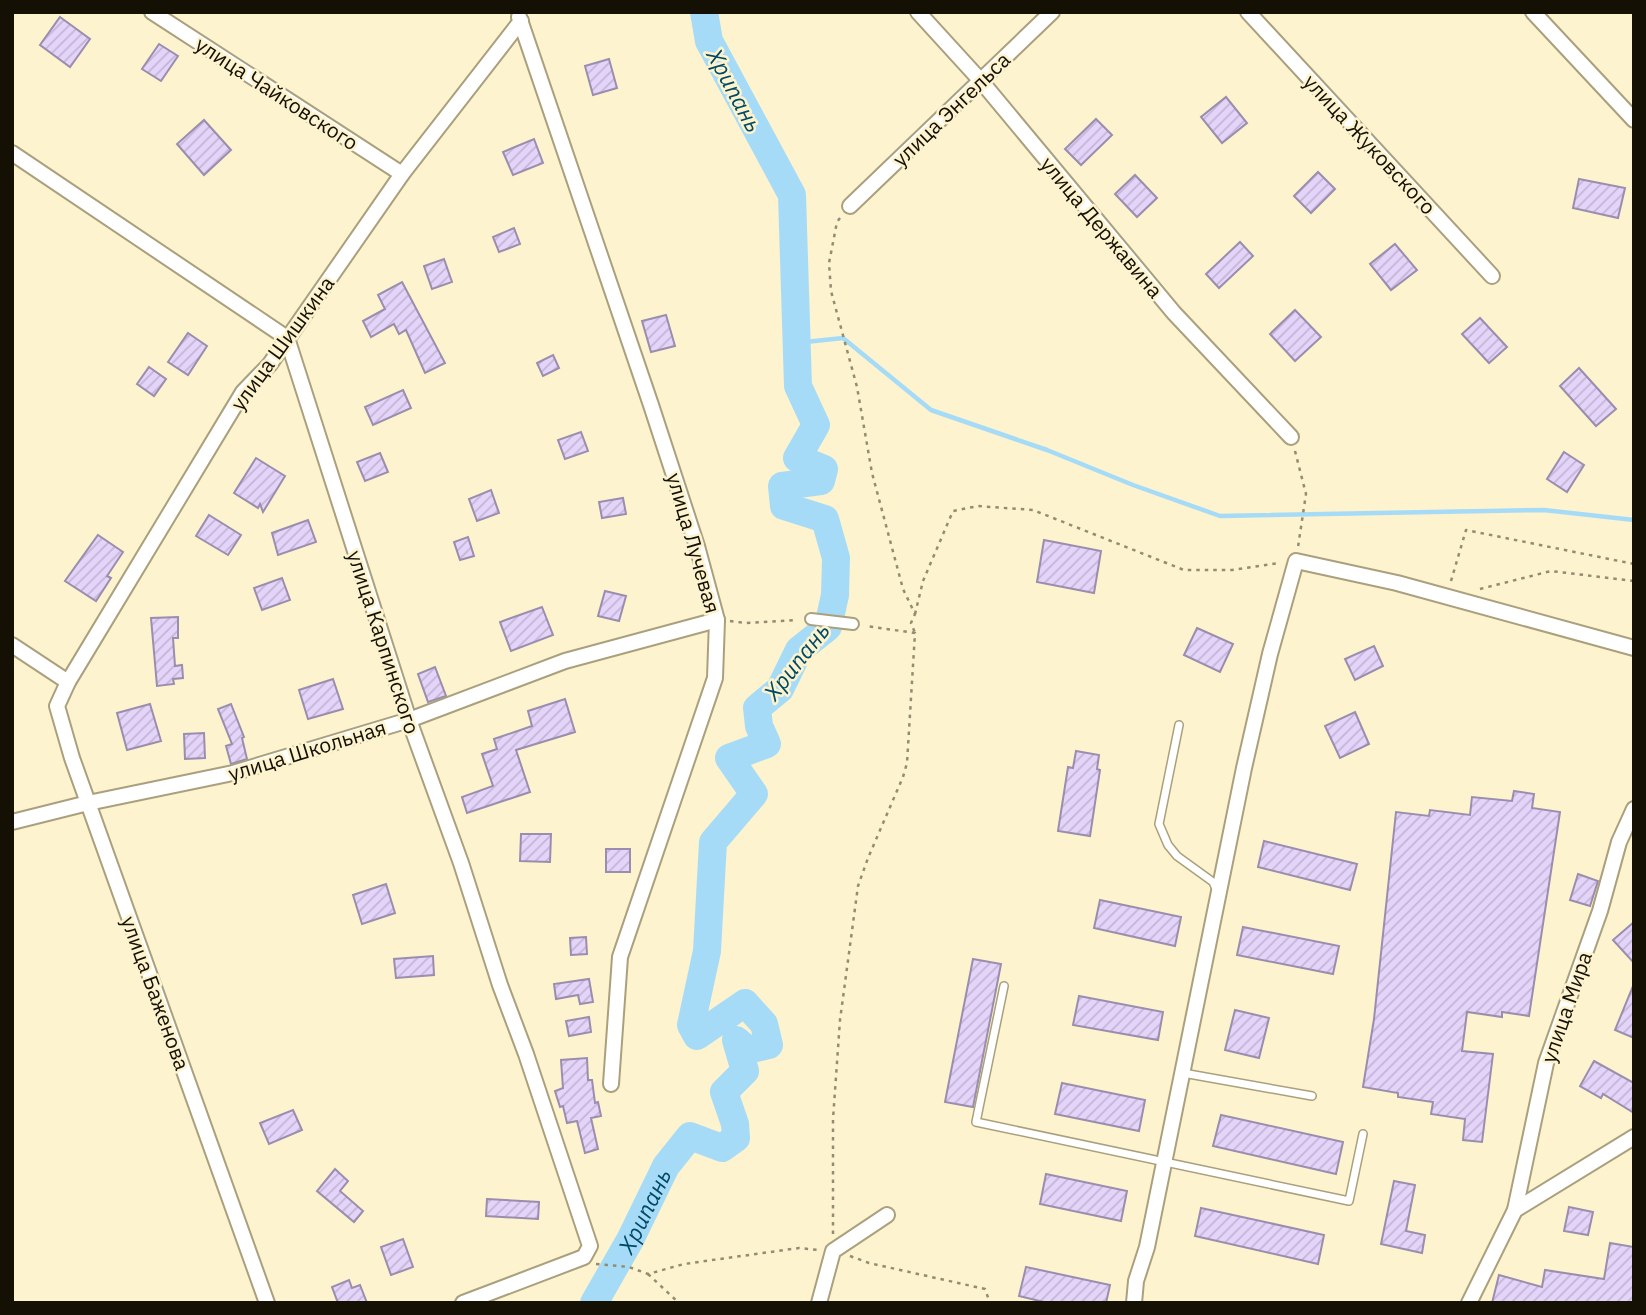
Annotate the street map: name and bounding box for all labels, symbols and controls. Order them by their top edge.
street label: улица Чайковского [190,30,364,156]
water label: Хрипань [700,42,770,137]
street label: улица Энгельса [886,46,1016,172]
street label: улица Жуковского [1298,68,1442,220]
street label: улица Державина [1035,150,1169,304]
street label: улица Шишкина [224,270,340,416]
street label: улица Лучевая [661,470,727,616]
street label: улица Карпинского [341,547,427,737]
water label: Хрипань [756,616,836,707]
street label: улица Школьная [225,713,389,787]
street label: улица Баженова [115,912,197,1074]
street label: улица Мира [1534,948,1598,1066]
water label: Хрипань [610,1164,678,1259]

